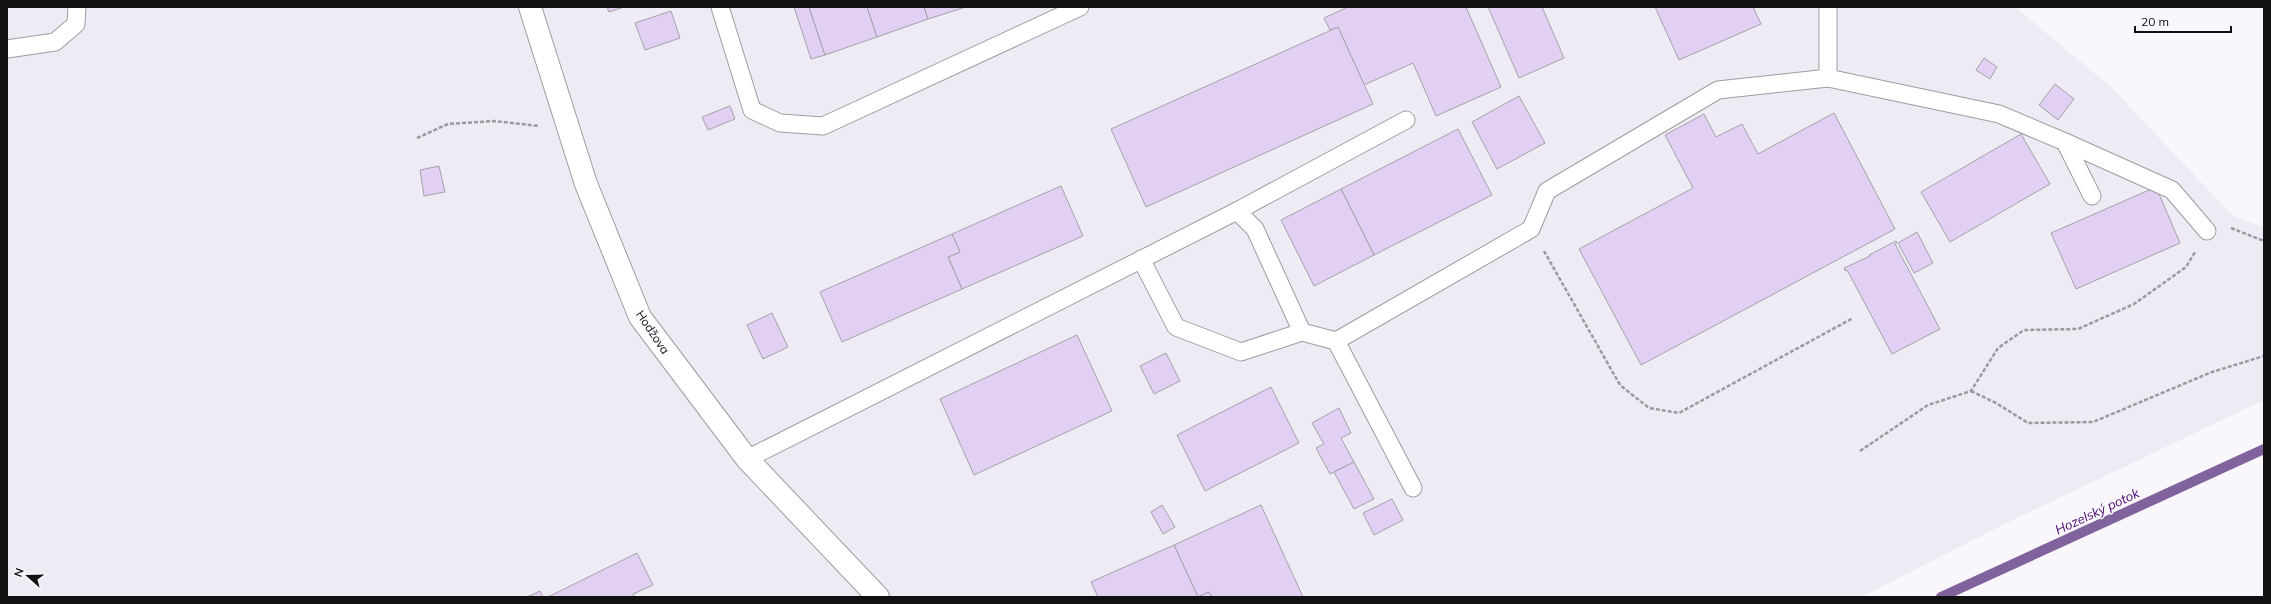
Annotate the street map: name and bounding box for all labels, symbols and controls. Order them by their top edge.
scale bar [2135,8,2231,34]
text: 20 m [2141,14,2169,29]
street label: Hodžova [633,307,673,357]
water label: Hozelský potok [2052,484,2142,537]
north arrow [8,556,48,596]
text: N [11,566,27,579]

